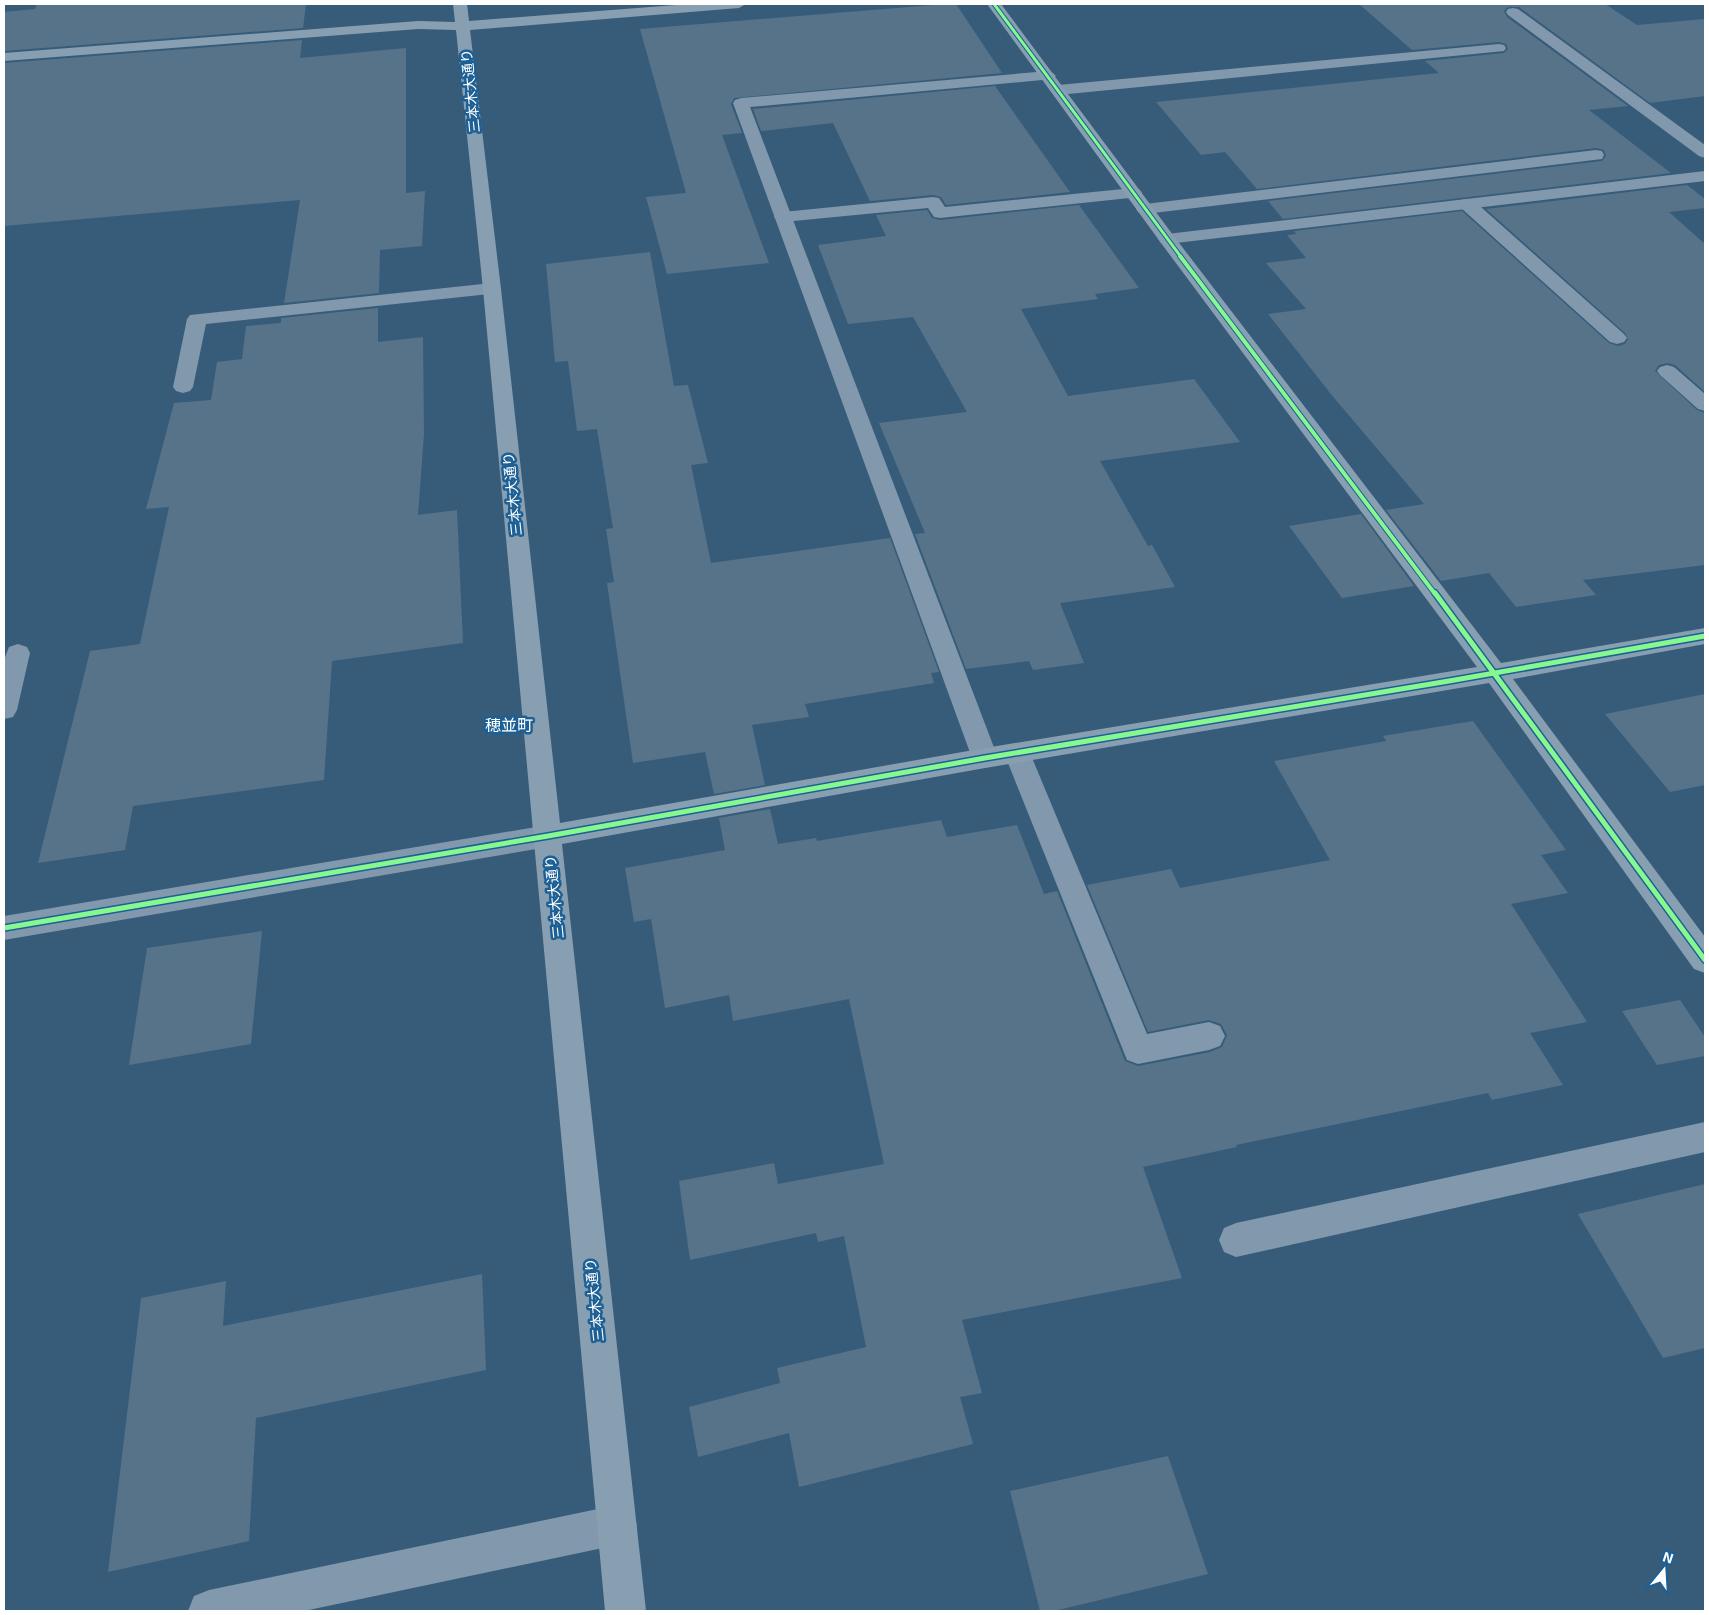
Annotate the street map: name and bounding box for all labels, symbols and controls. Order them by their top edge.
street label: 三本木大通り [457,48,483,134]
street label: 三本木大通り [499,451,525,537]
district label: 穂並町 [485,715,533,734]
street label: 三本木大通り [541,854,567,940]
street label: 三本木大通り [581,1257,607,1343]
north arrow [1639,1545,1689,1595]
text: N [1661,1548,1676,1567]

